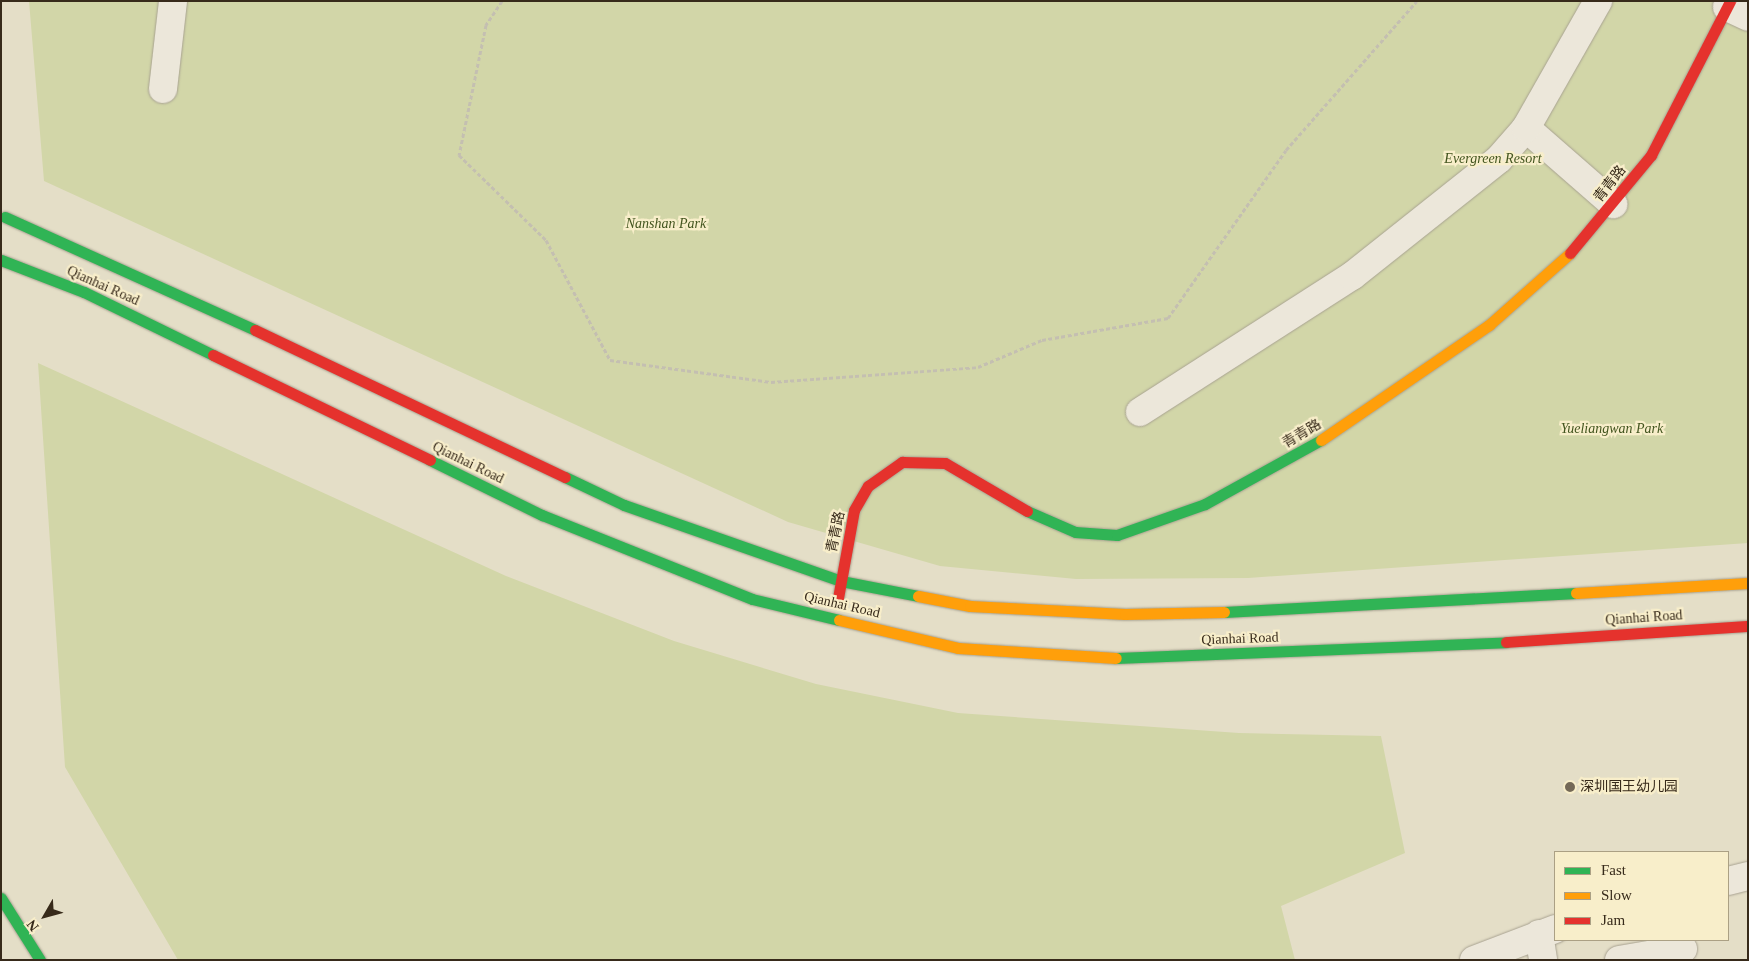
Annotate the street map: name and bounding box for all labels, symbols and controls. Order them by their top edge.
park label: Evergreen Resort [1444,151,1542,167]
street label: 青青路 [1590,162,1630,206]
park label: Nanshan Park [626,216,706,232]
street label: Qianhai Road [64,263,142,309]
street label: 青青路 [1280,416,1324,452]
park label: Yueliangwan Park [1561,421,1663,437]
street label: Qianhai Road [430,438,506,488]
street label: 青青路 [823,510,849,554]
street label: Qianhai Road [802,588,882,622]
street label: Qianhai Road [1605,607,1683,629]
street label: Qianhai Road [1201,629,1279,649]
place label: 深圳国王幼儿园 [1580,779,1678,795]
marker: 深圳国王幼儿园 [1564,781,1576,793]
legend [1554,851,1729,941]
text: Fast [1601,862,1626,878]
text: Slow [1601,887,1632,903]
north arrow [20,891,70,941]
text: Jam [1601,912,1625,928]
text: N [24,917,42,934]

